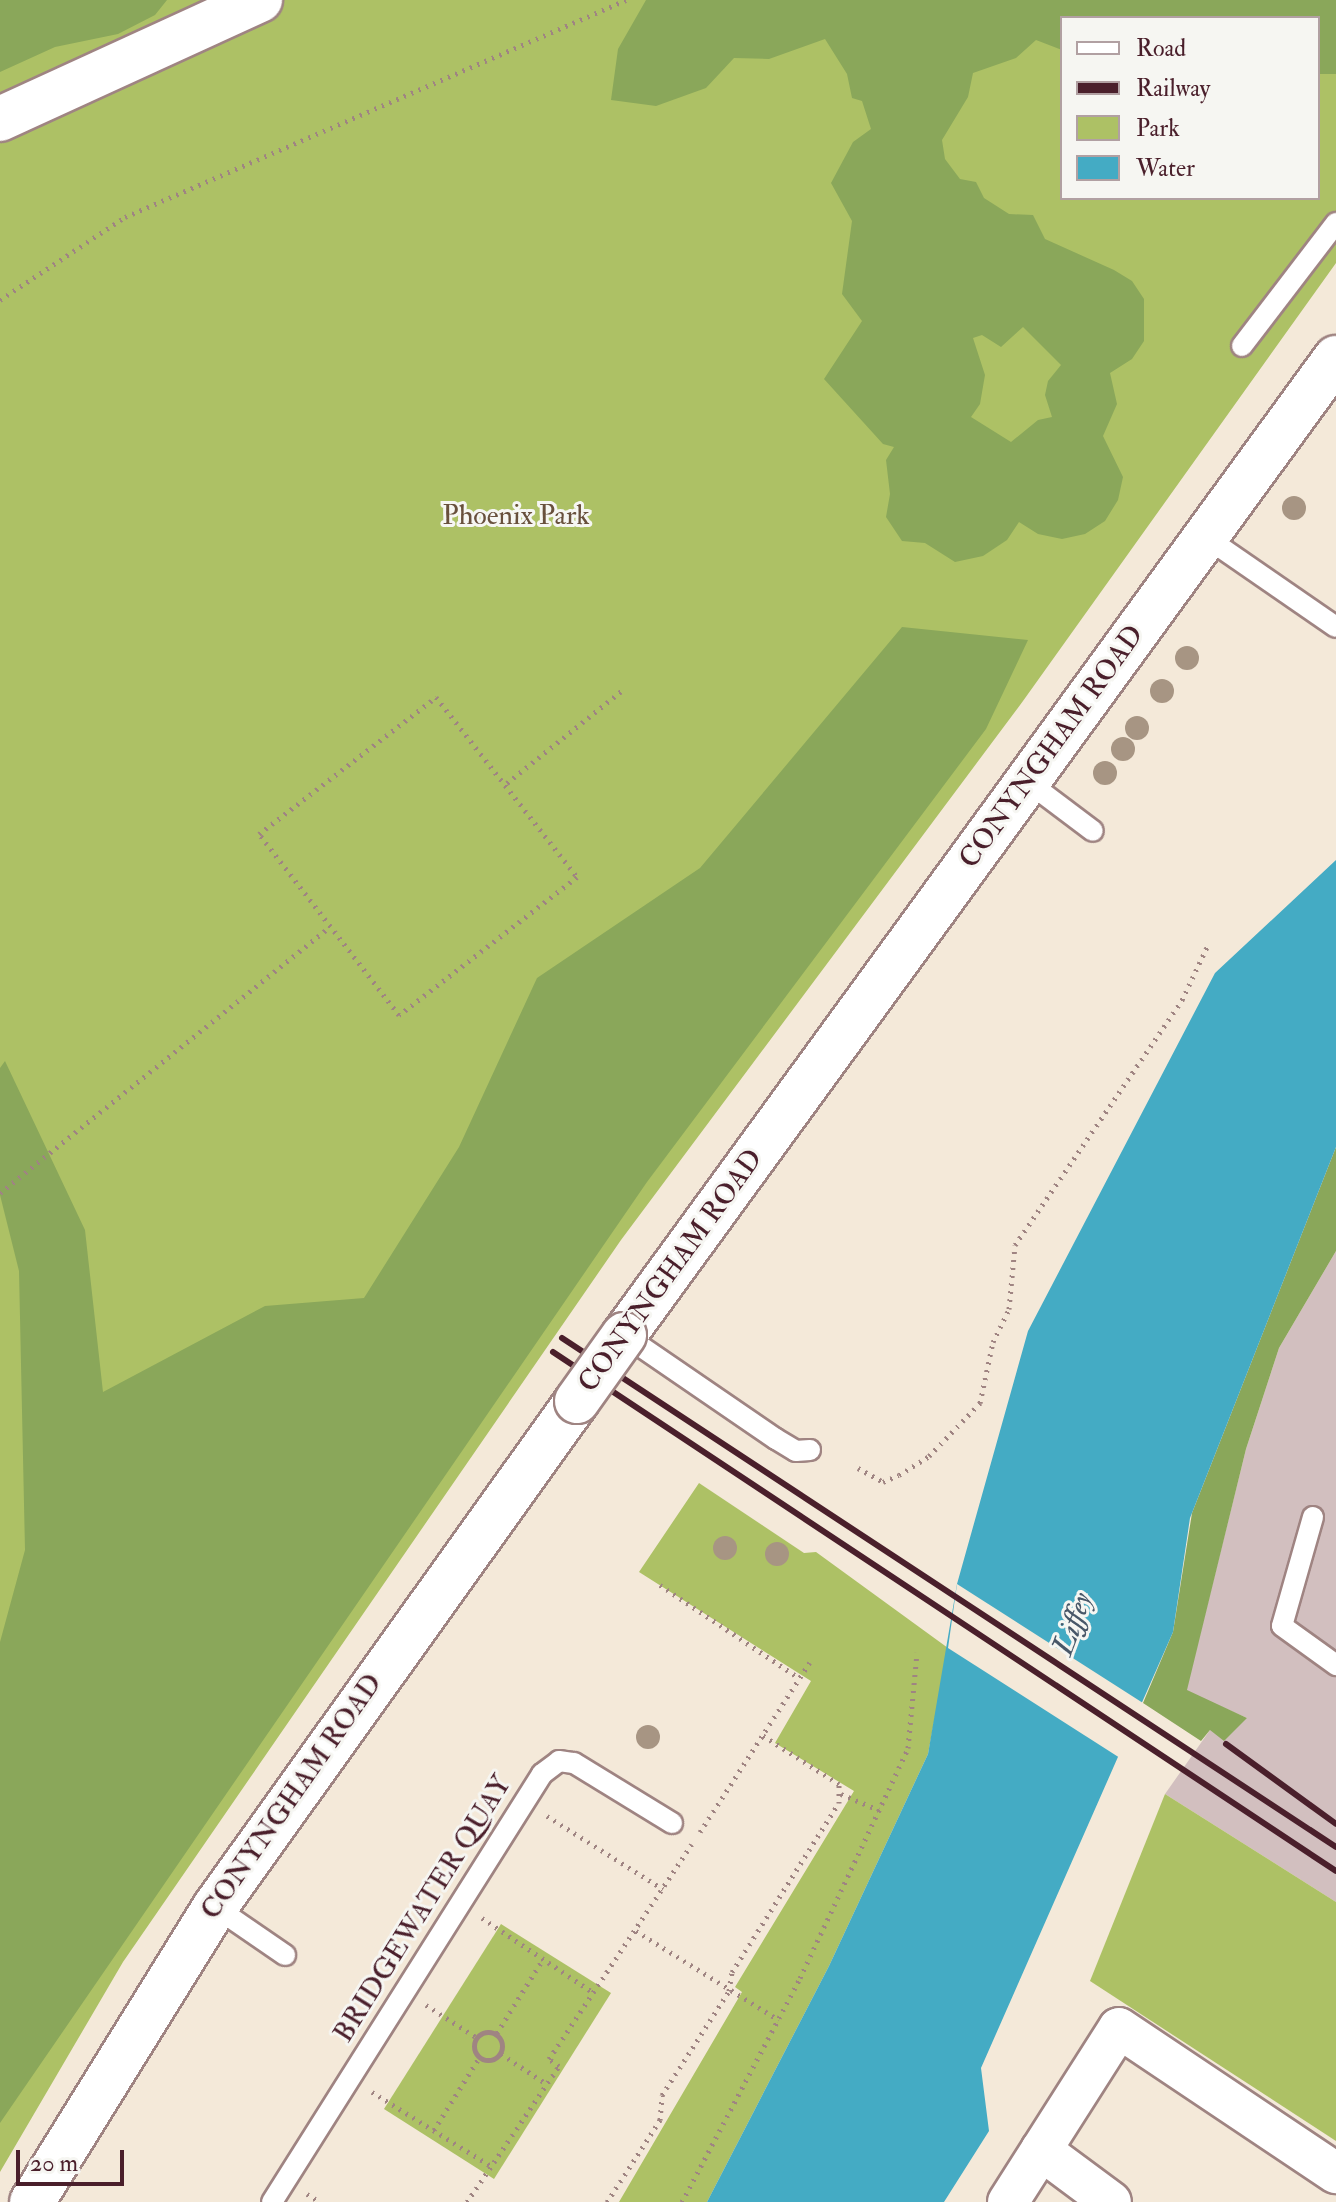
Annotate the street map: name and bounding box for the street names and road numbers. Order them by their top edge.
street label: CONYNGHAM ROAD [953,619,1151,875]
street label: CONYNGHAM ROAD [572,1143,770,1399]
street label: CONYNGHAM ROAD [194,1668,390,1926]
street label: BRIDGEWATER QUAY [327,1769,519,2049]

